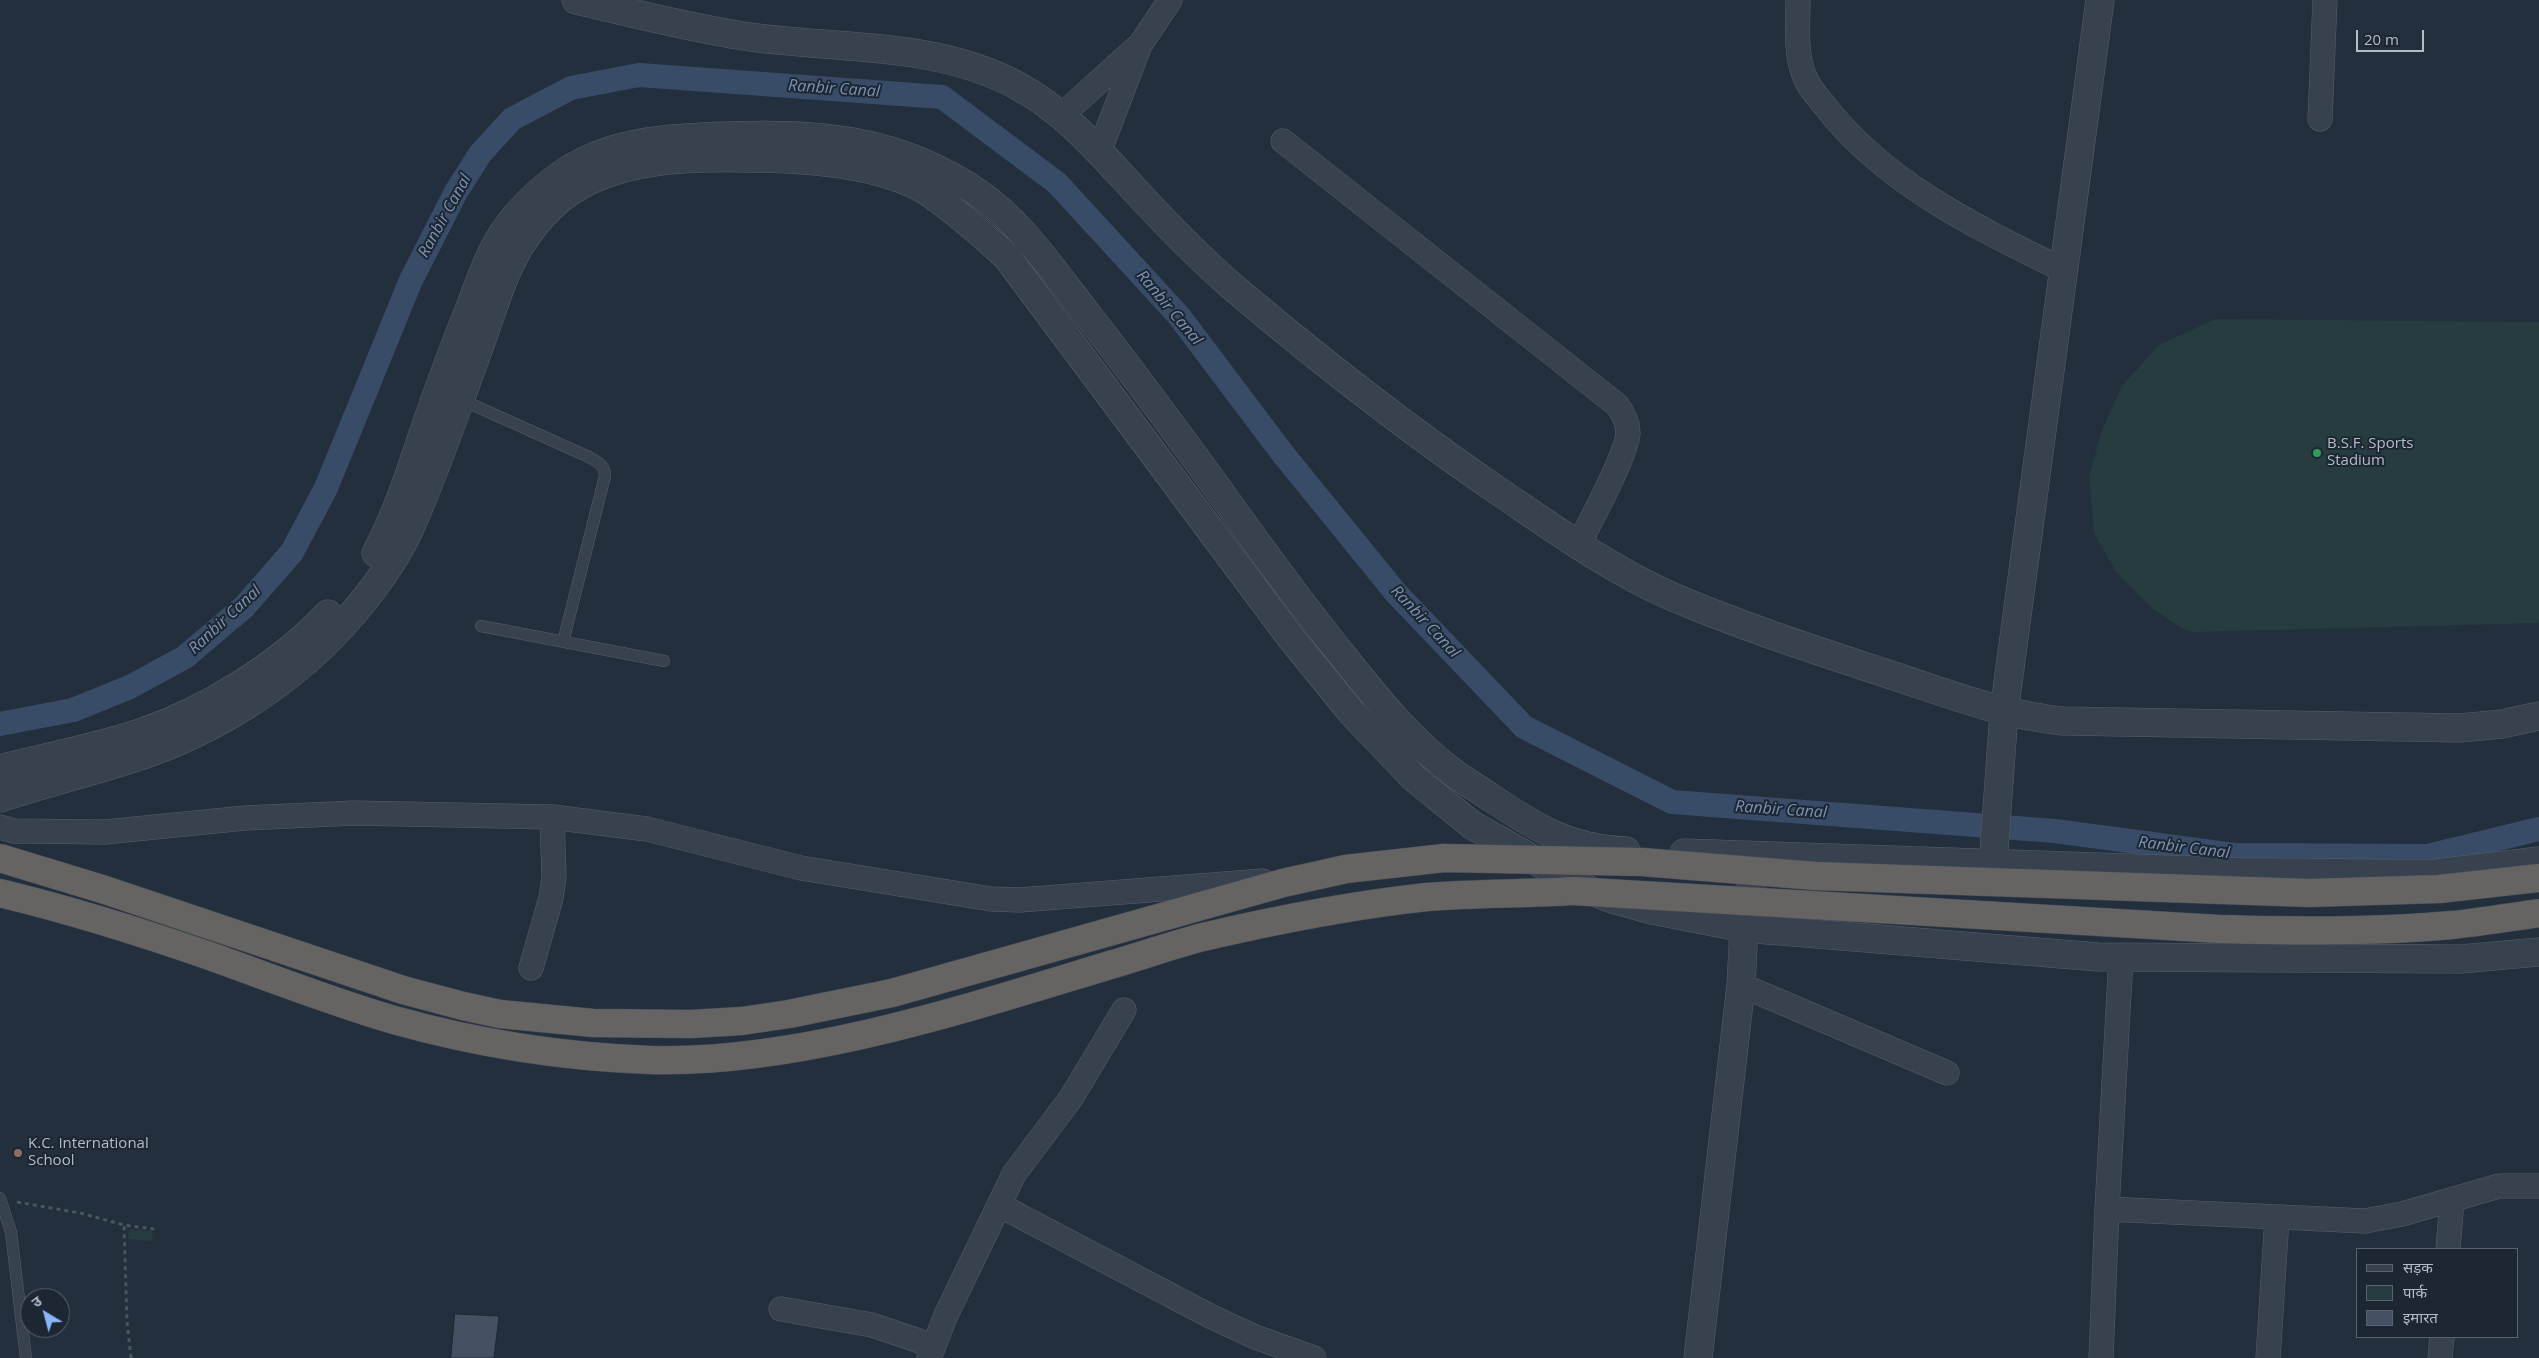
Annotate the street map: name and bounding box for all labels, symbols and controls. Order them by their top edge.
scale bar [2359,20,2426,52]
text: 20 m [2364,29,2399,49]
water label: Ranbir Canal [787,76,881,102]
water label: Ranbir Canal [414,171,476,261]
water label: Ranbir Canal [1132,267,1206,349]
place label: B.S.F. Sports Stadium [2327,435,2413,470]
marker: B.S.F. Sports Stadium [2311,447,2323,459]
water label: Ranbir Canal [185,582,265,658]
water label: Ranbir Canal [1387,582,1463,662]
water label: Ranbir Canal [1734,797,1828,823]
water label: Ranbir Canal [2137,833,2231,863]
place label: K.C. International School [28,1135,149,1170]
marker: K.C. International School [12,1147,24,1159]
legend [2356,1248,2519,1338]
text: सड़क [2403,1257,2433,1277]
text: पार्क [2403,1282,2427,1302]
north arrow [20,1288,70,1338]
text: उ [27,1291,45,1311]
text: इमारत [2403,1307,2438,1327]

